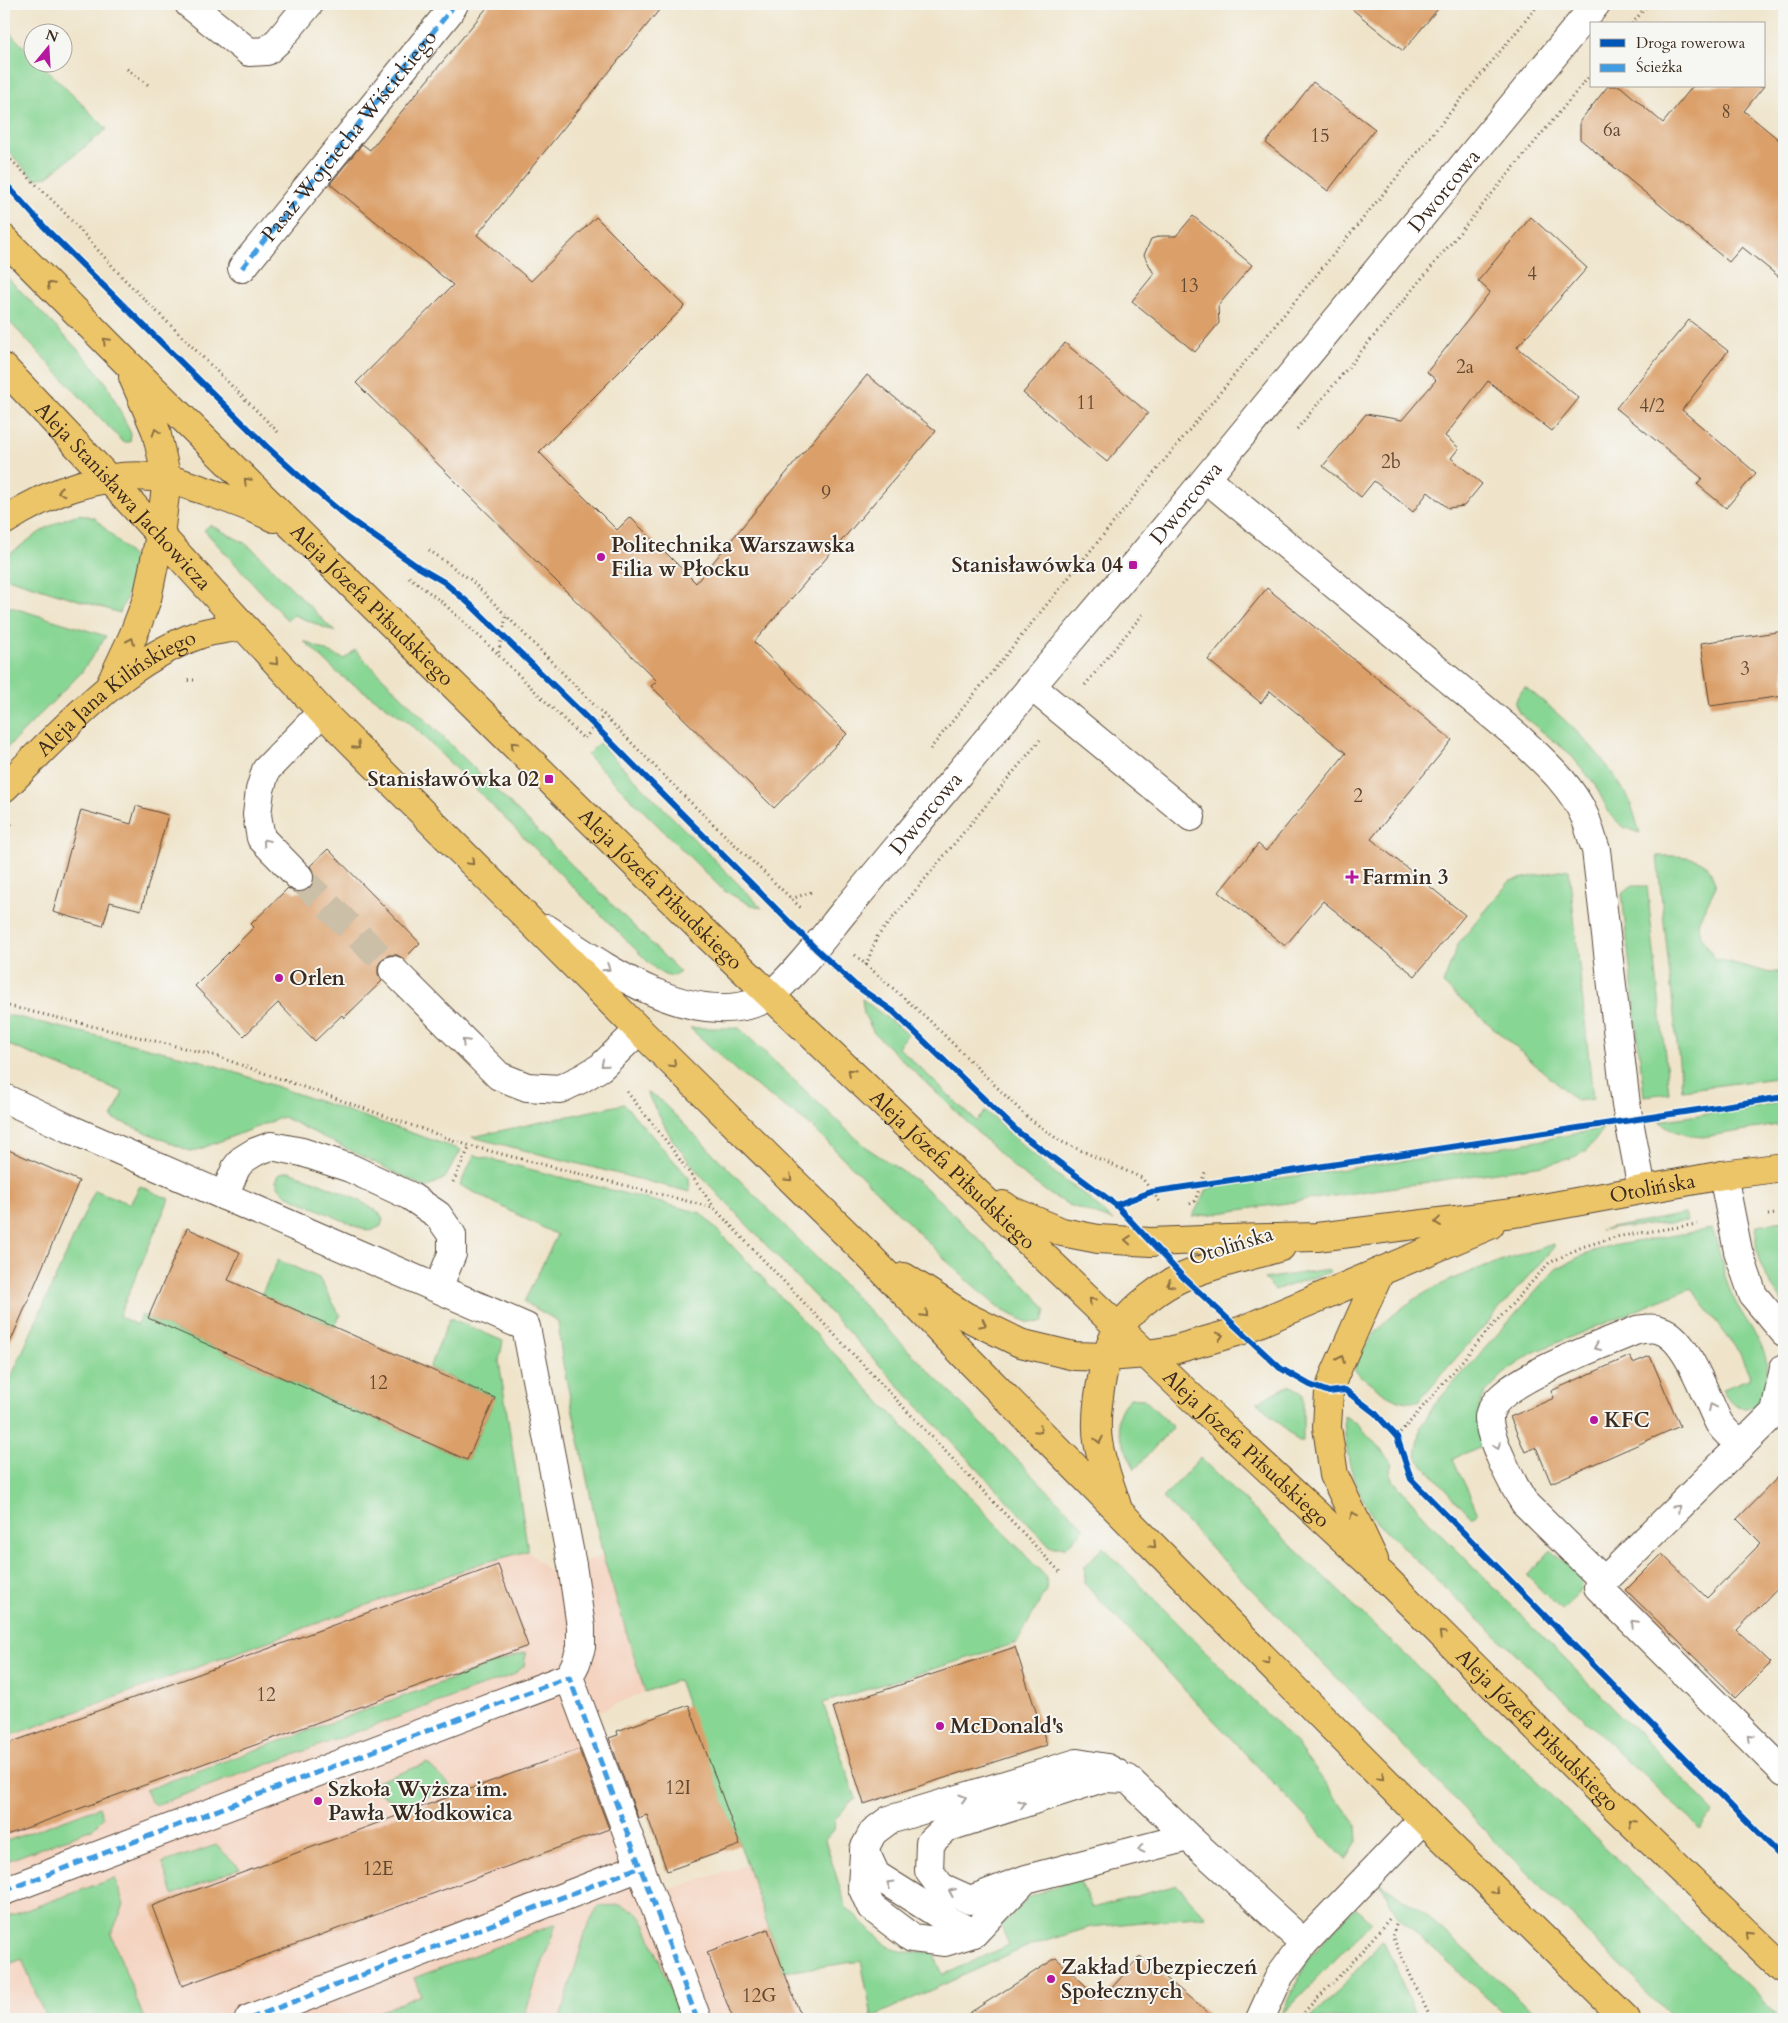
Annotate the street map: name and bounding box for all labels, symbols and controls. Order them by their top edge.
north arrow [22,22,72,72]
legend [1590,22,1766,88]
street label: Pasaż Wojciecha Wiścickiego [254,24,444,248]
text: N [43,25,61,47]
text: Droga rowerowa [1636,33,1746,53]
text: Ścieżka [1636,57,1683,77]
house number: 8 [1721,99,1731,125]
house number: 6a [1603,117,1621,143]
house number: 15 [1310,123,1330,149]
street label: Dworcowa [1401,143,1487,238]
house number: 4 [1527,261,1537,287]
house number: 13 [1179,273,1199,299]
one-way arrow [47,282,56,291]
one-way arrow [103,338,112,347]
house number: 2a [1456,354,1474,380]
house number: 11 [1076,390,1096,416]
house number: 4/2 [1639,393,1665,419]
street label: Aleja Stanisława Jachowicza [29,395,218,597]
one-way arrow [151,428,161,436]
house number: 2b [1381,449,1401,475]
street label: Dworcowa [1143,455,1229,551]
one-way arrow [243,478,252,487]
house number: 9 [821,480,831,506]
one-way arrow [58,486,66,496]
street label: Aleja Józefa Piłsudskiego [284,517,461,692]
place label: Politechnika Warszawska Filia w Płocku [611,531,856,584]
marker: Politechnika Warszawska Filia w Płocku [595,551,607,563]
place label: Stanisławówka 04 [951,551,1123,580]
marker: Stanisławówka 04 [1127,559,1139,571]
street label: Aleja Jana Kilińskiego [30,623,200,763]
one-way arrow [124,637,135,646]
one-way arrow [269,656,278,665]
house number: 3 [1740,656,1750,682]
one-way arrow [351,741,360,750]
one-way arrow [511,742,520,751]
place label: Stanisławówka 02 [367,765,539,794]
street label: Dworcowa [883,766,969,861]
marker: Stanisławówka 02 [543,773,555,785]
house number: 2 [1353,783,1363,809]
street label: Aleja Józefa Piłsudskiego [572,802,749,976]
one-way arrow [263,839,271,848]
one-way arrow [465,856,474,865]
place label: Farmin 3 [1362,863,1449,892]
marker: Farmin 3 [1346,871,1358,883]
one-way arrow [602,962,611,972]
place label: Orlen [289,964,346,993]
marker: Orlen [273,972,285,984]
one-way arrow [461,1039,470,1048]
one-way arrow [600,1058,609,1067]
one-way arrow [668,1058,677,1067]
one-way arrow [848,1069,857,1078]
street label: Aleja Józefa Piłsudskiego [863,1083,1042,1256]
street label: Otolińska [1607,1166,1698,1210]
one-way arrow [784,1172,793,1181]
one-way arrow [1434,1216,1442,1227]
street label: Otolińska [1185,1219,1277,1273]
one-way arrow [1124,1235,1132,1246]
one-way arrow [1167,1278,1176,1288]
one-way arrow [1088,1298,1097,1307]
one-way arrow [919,1308,928,1317]
one-way arrow [978,1318,987,1329]
one-way arrow [1216,1332,1224,1342]
one-way arrow [1593,1341,1602,1352]
one-way arrow [1335,1355,1346,1364]
street label: Aleja Józefa Piłsudskiego [1156,1363,1337,1534]
house number: 12 [368,1370,388,1396]
one-way arrow [1708,1403,1718,1412]
place label: KFC [1604,1406,1650,1435]
marker: KFC [1588,1414,1600,1426]
one-way arrow [1033,1424,1042,1433]
one-way arrow [1093,1436,1104,1445]
one-way arrow [1490,1441,1501,1450]
one-way arrow [1671,1505,1680,1514]
one-way arrow [1348,1511,1359,1520]
one-way arrow [1147,1540,1156,1549]
one-way arrow [1631,1620,1640,1629]
one-way arrow [1438,1631,1447,1640]
street label: Aleja Józefa Piłsudskiego [1449,1642,1626,1818]
one-way arrow [1261,1655,1270,1664]
house number: 12 [256,1682,276,1708]
place label: McDonald's [950,1712,1064,1741]
marker: McDonald's [934,1720,946,1732]
one-way arrow [1746,1734,1755,1743]
one-way arrow [1375,1771,1384,1780]
place label: Szkoła Wyższa im. Pawła Włodkowica [328,1775,513,1828]
house number: 12I [665,1775,691,1801]
one-way arrow [959,1793,967,1803]
marker: Szkoła Wyższa im. Pawła Włodkowica [312,1795,324,1807]
one-way arrow [1017,1799,1025,1809]
one-way arrow [1628,1819,1637,1828]
one-way arrow [1138,1844,1146,1854]
house number: 12E [362,1856,394,1882]
one-way arrow [887,1881,896,1891]
one-way arrow [1491,1886,1500,1895]
one-way arrow [949,1888,957,1898]
one-way arrow [1746,1932,1755,1941]
place label: Zakład Ubezpieczeń Społecznych [1061,1953,1258,2006]
marker: Zakład Ubezpieczeń Społecznych [1045,1973,1057,1985]
house number: 12G [742,1983,776,2009]

